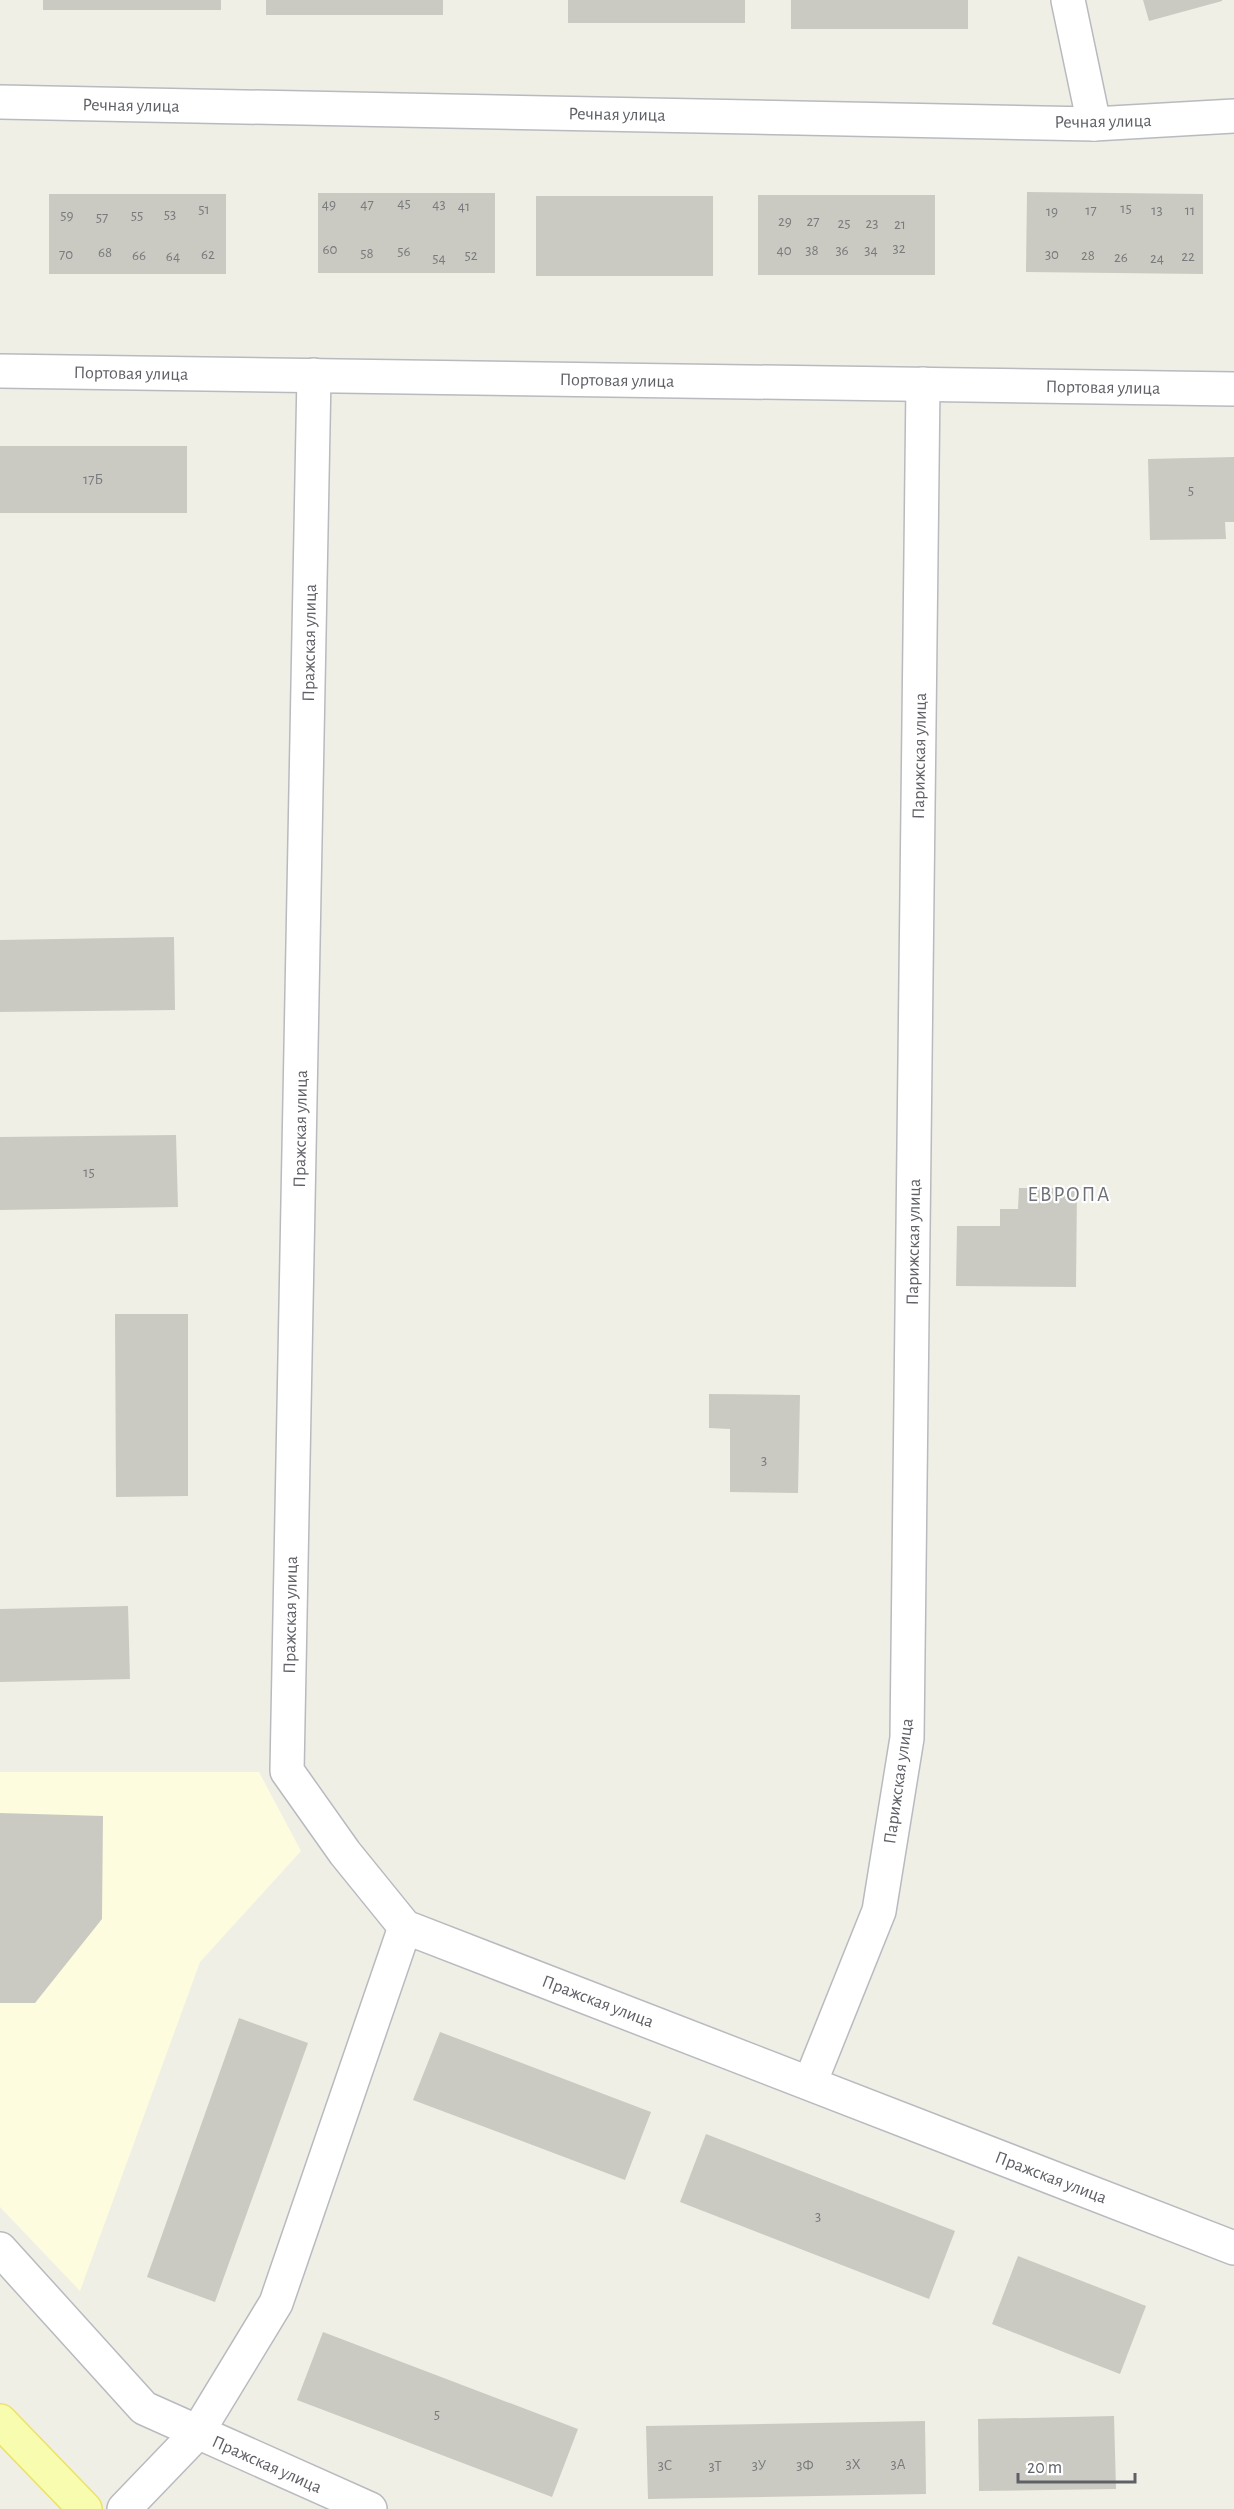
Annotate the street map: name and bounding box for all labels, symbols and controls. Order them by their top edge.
street label: Речная улица [82,96,180,116]
street label: Речная улица [568,105,666,125]
street label: Речная улица [1054,112,1152,132]
house number: 45 [397,196,411,211]
house number: 49 [322,197,336,212]
house number: 47 [360,197,374,212]
house number: 43 [432,197,446,212]
house number: 41 [458,199,470,214]
house number: 15 [1120,201,1132,216]
house number: 51 [198,202,210,217]
house number: 17 [1085,203,1097,218]
house number: 13 [1151,203,1163,218]
house number: 11 [1185,203,1195,218]
house number: 19 [1046,204,1058,219]
house number: 53 [164,207,176,222]
house number: 59 [60,208,74,223]
house number: 55 [131,208,143,223]
house number: 57 [96,210,108,225]
house number: 29 [778,214,792,229]
house number: 27 [806,214,820,229]
house number: 25 [837,216,851,231]
house number: 23 [865,216,879,231]
house number: 21 [894,217,906,232]
house number: 32 [892,241,906,256]
house number: 60 [323,242,338,257]
house number: 40 [776,243,792,258]
house number: 38 [805,243,819,258]
house number: 36 [835,243,849,258]
house number: 34 [864,243,878,258]
house number: 56 [397,244,411,259]
house number: 68 [98,245,112,260]
house number: 58 [360,246,374,261]
house number: 70 [59,247,73,262]
house number: 62 [201,247,215,262]
house number: 30 [1045,247,1059,262]
house number: 66 [132,248,146,263]
house number: 52 [464,248,478,263]
house number: 28 [1081,248,1095,263]
house number: 64 [166,249,180,264]
house number: 22 [1181,249,1195,264]
house number: 26 [1114,250,1128,265]
house number: 54 [432,251,446,266]
house number: 24 [1150,251,1164,266]
street label: Портовая улица [73,364,188,384]
street label: Портовая улица [559,371,674,391]
street label: Портовая улица [1045,378,1160,398]
house number: 17Б [83,472,103,487]
house number: 5 [1188,483,1194,498]
street label: Пражская улица [300,584,320,702]
street label: Парижская улица [910,692,930,820]
street label: Пражская улица [291,1070,311,1188]
house number: 15 [83,1165,95,1180]
street label: Парижская улица [904,1178,924,1306]
district label: ЕВРОПА [1027,1184,1111,1205]
house number: 3 [761,1453,767,1468]
street label: Пражская улица [281,1556,301,1674]
street label: Парижская улица [881,1717,917,1845]
street label: Пражская улица [539,1972,656,2031]
street label: Пражская улица [992,2148,1109,2207]
house number: 3 [815,2209,821,2224]
house number: 5 [434,2407,440,2422]
street label: Пражская улица [209,2433,324,2497]
scale bar [1018,2446,1135,2484]
house number: 3Х [845,2457,861,2472]
house number: 3А [890,2457,906,2472]
house number: 3С [658,2458,672,2473]
house number: 3У [752,2458,767,2473]
house number: 3Ф [796,2458,814,2473]
house number: 3Т [708,2459,722,2474]
text: 20 m [1027,2459,1062,2477]

